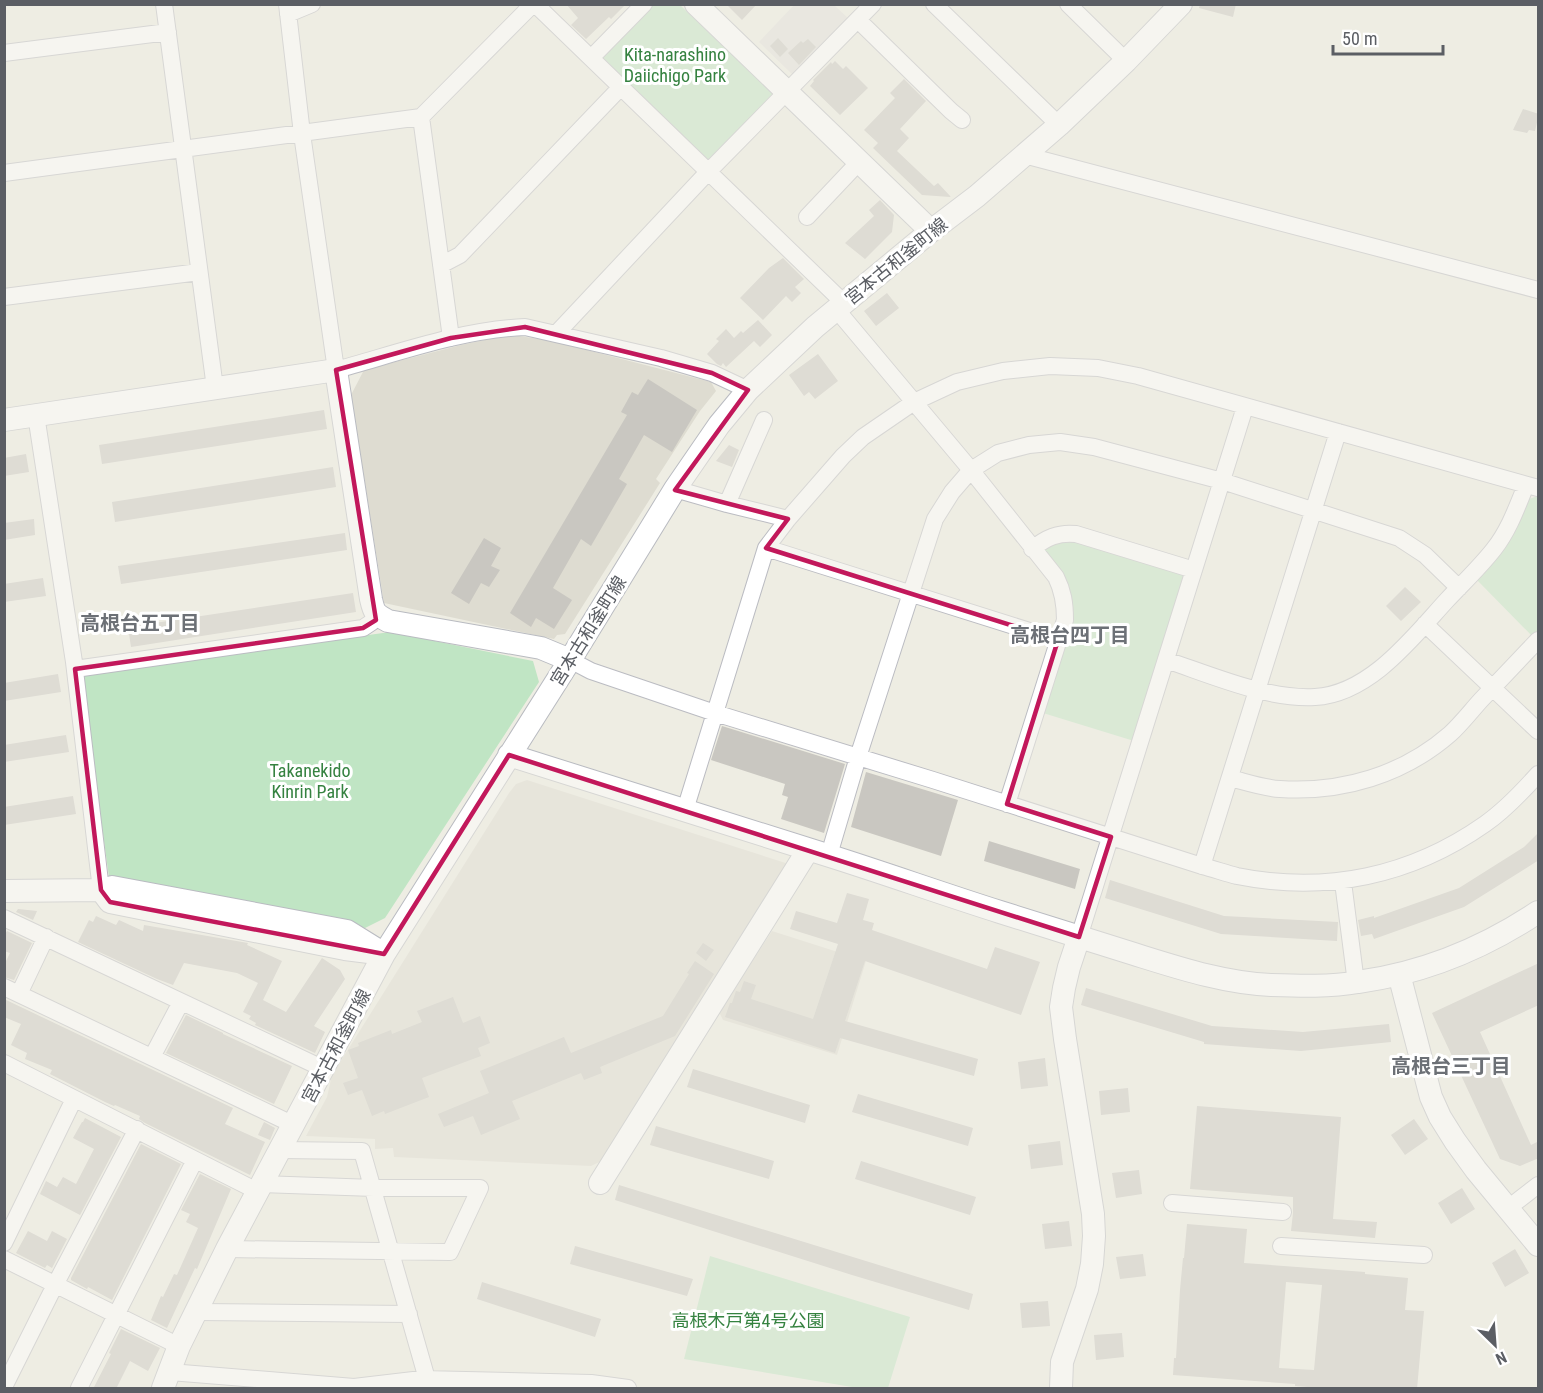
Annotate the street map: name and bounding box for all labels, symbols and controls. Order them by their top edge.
scale bar [1333,18,1442,56]
text: 50 m [1342,28,1377,49]
park label: Kita-narashino Daiichigo Park [624,44,726,86]
street label: 宮本古和釜町線 [840,213,952,309]
street label: 宮本古和釜町線 [546,572,630,690]
district label: 高根台五丁目 [80,611,200,635]
district label: 高根台四丁目 [1010,623,1130,647]
park label: Takanekido Kinrin Park [269,760,351,802]
street label: 宮本古和釜町線 [297,985,375,1107]
district label: 高根台三丁目 [1391,1054,1511,1078]
park label: 高根木戸第4号公園 [672,1310,824,1331]
north arrow [1465,1315,1525,1375]
text: N [1493,1347,1510,1369]

